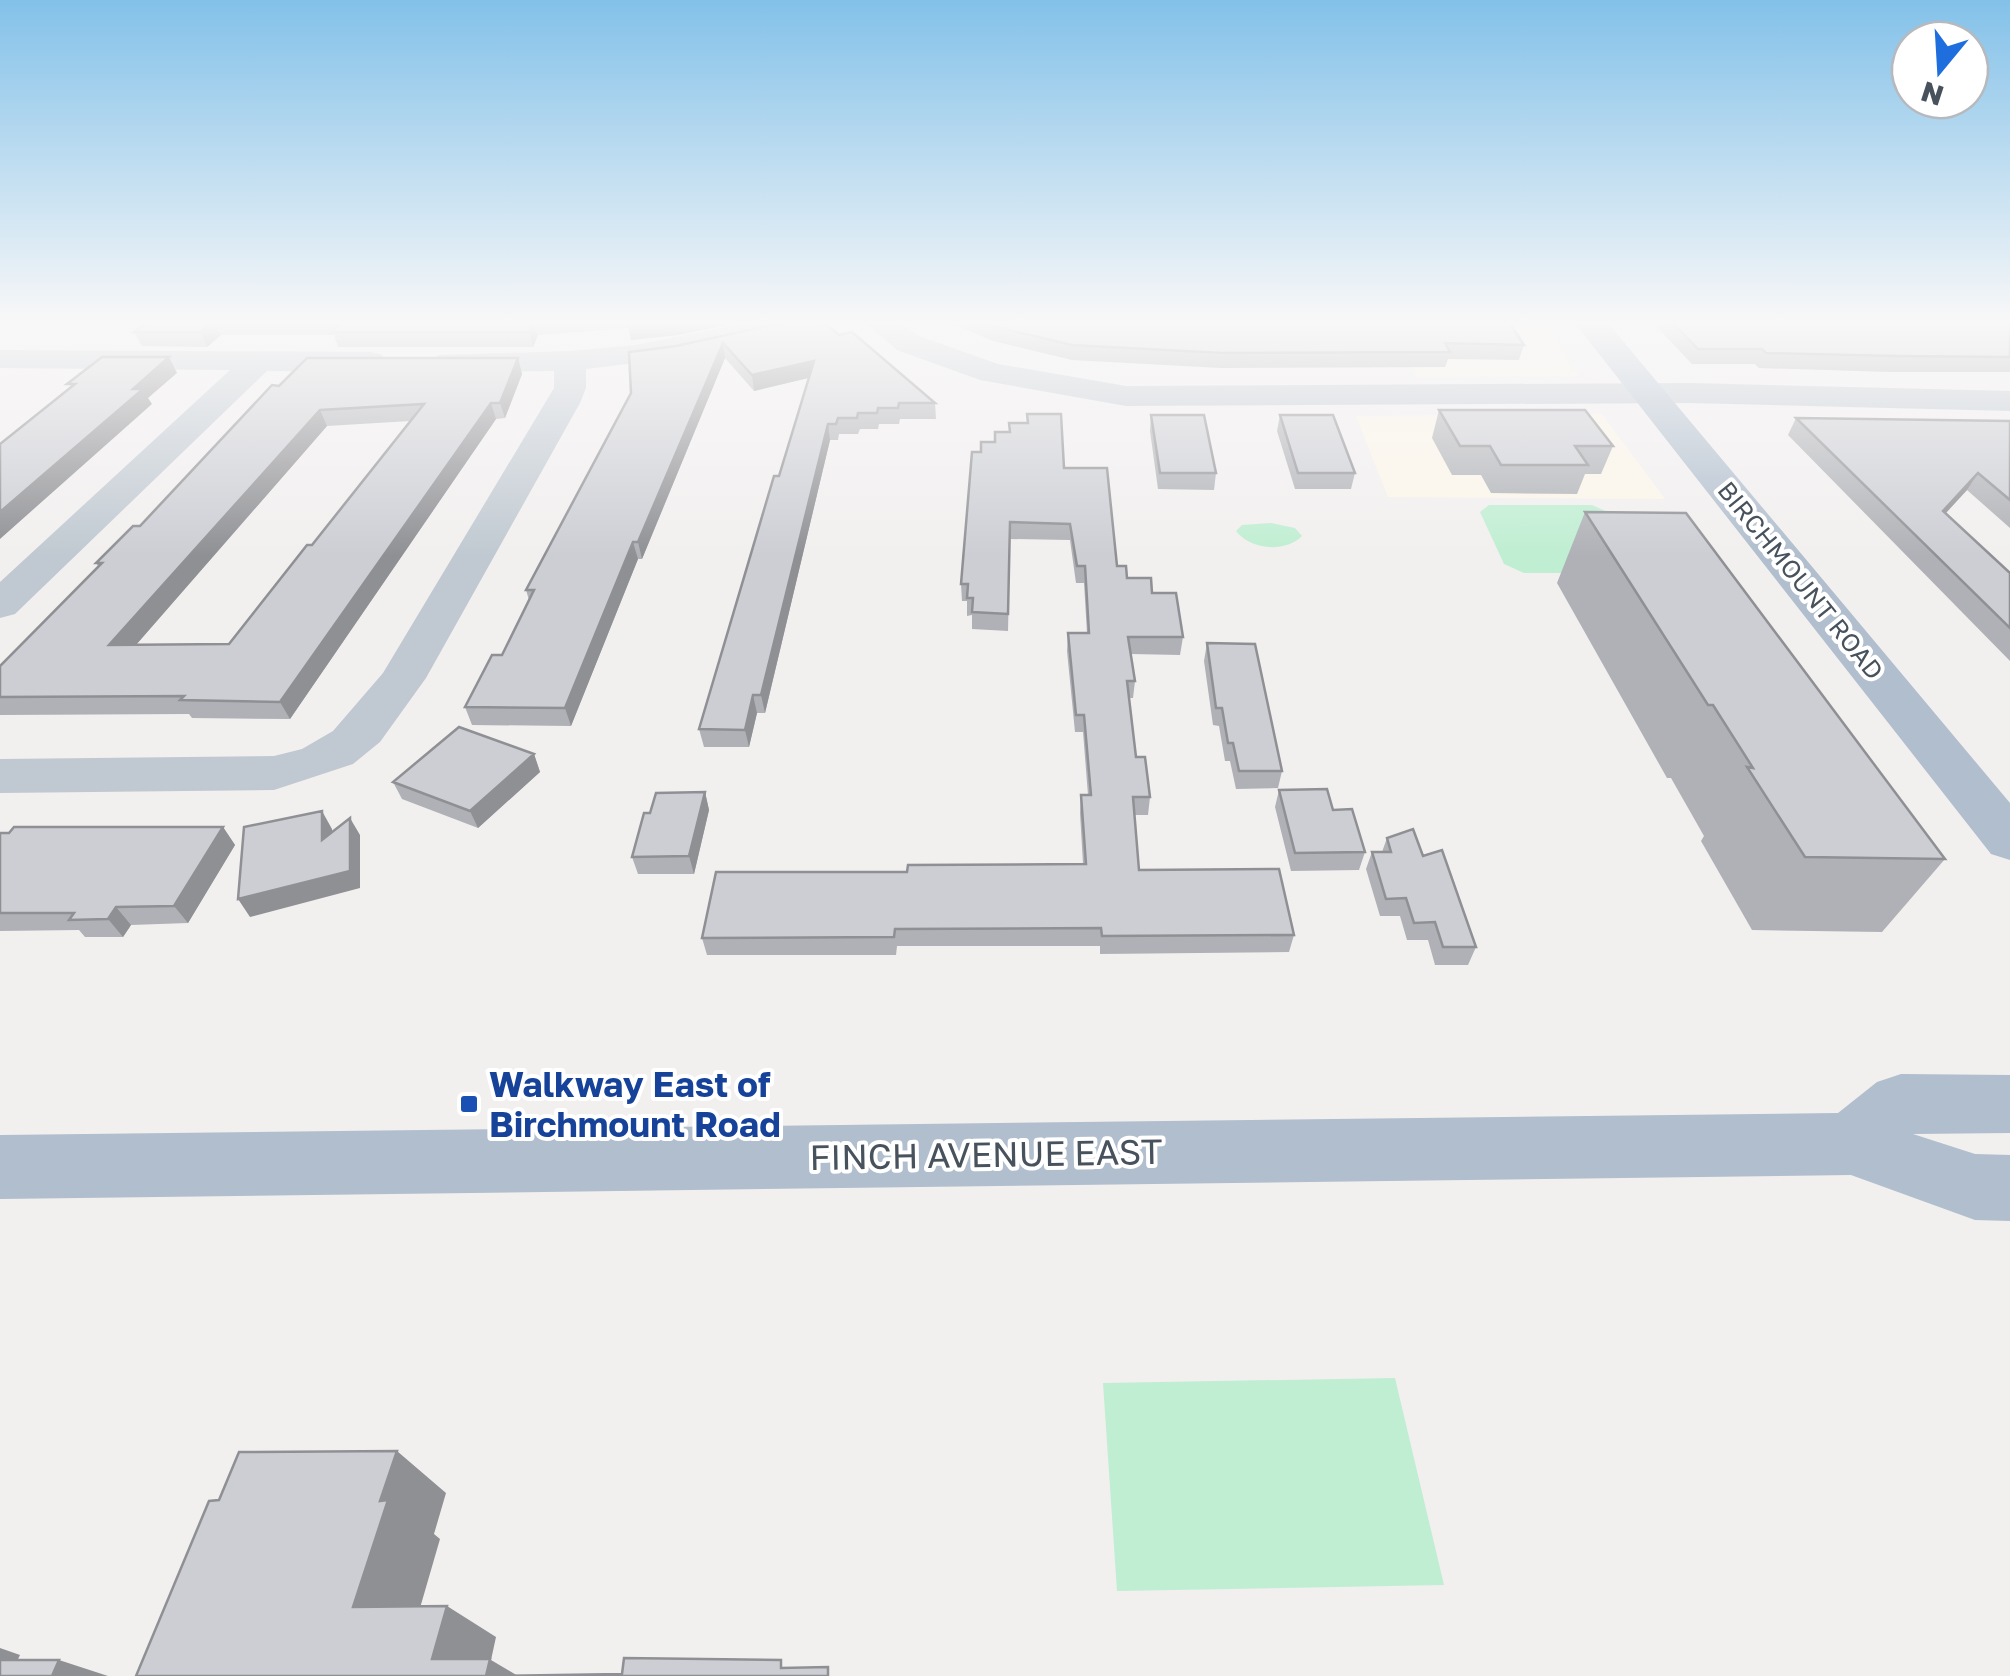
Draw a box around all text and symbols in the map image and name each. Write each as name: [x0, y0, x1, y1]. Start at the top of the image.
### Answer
north arrow: [1890, 20, 1990, 120]
text: N: [1917, 75, 1947, 113]
street label: BIRCHMOUNT ROAD: [1712, 475, 1890, 685]
place label: Walkway East of Birchmount Road: [489, 1063, 781, 1145]
marker: Walkway East of Birchmount Road: [458, 1093, 480, 1115]
street label: FINCH AVENUE EAST: [809, 1130, 1163, 1178]

